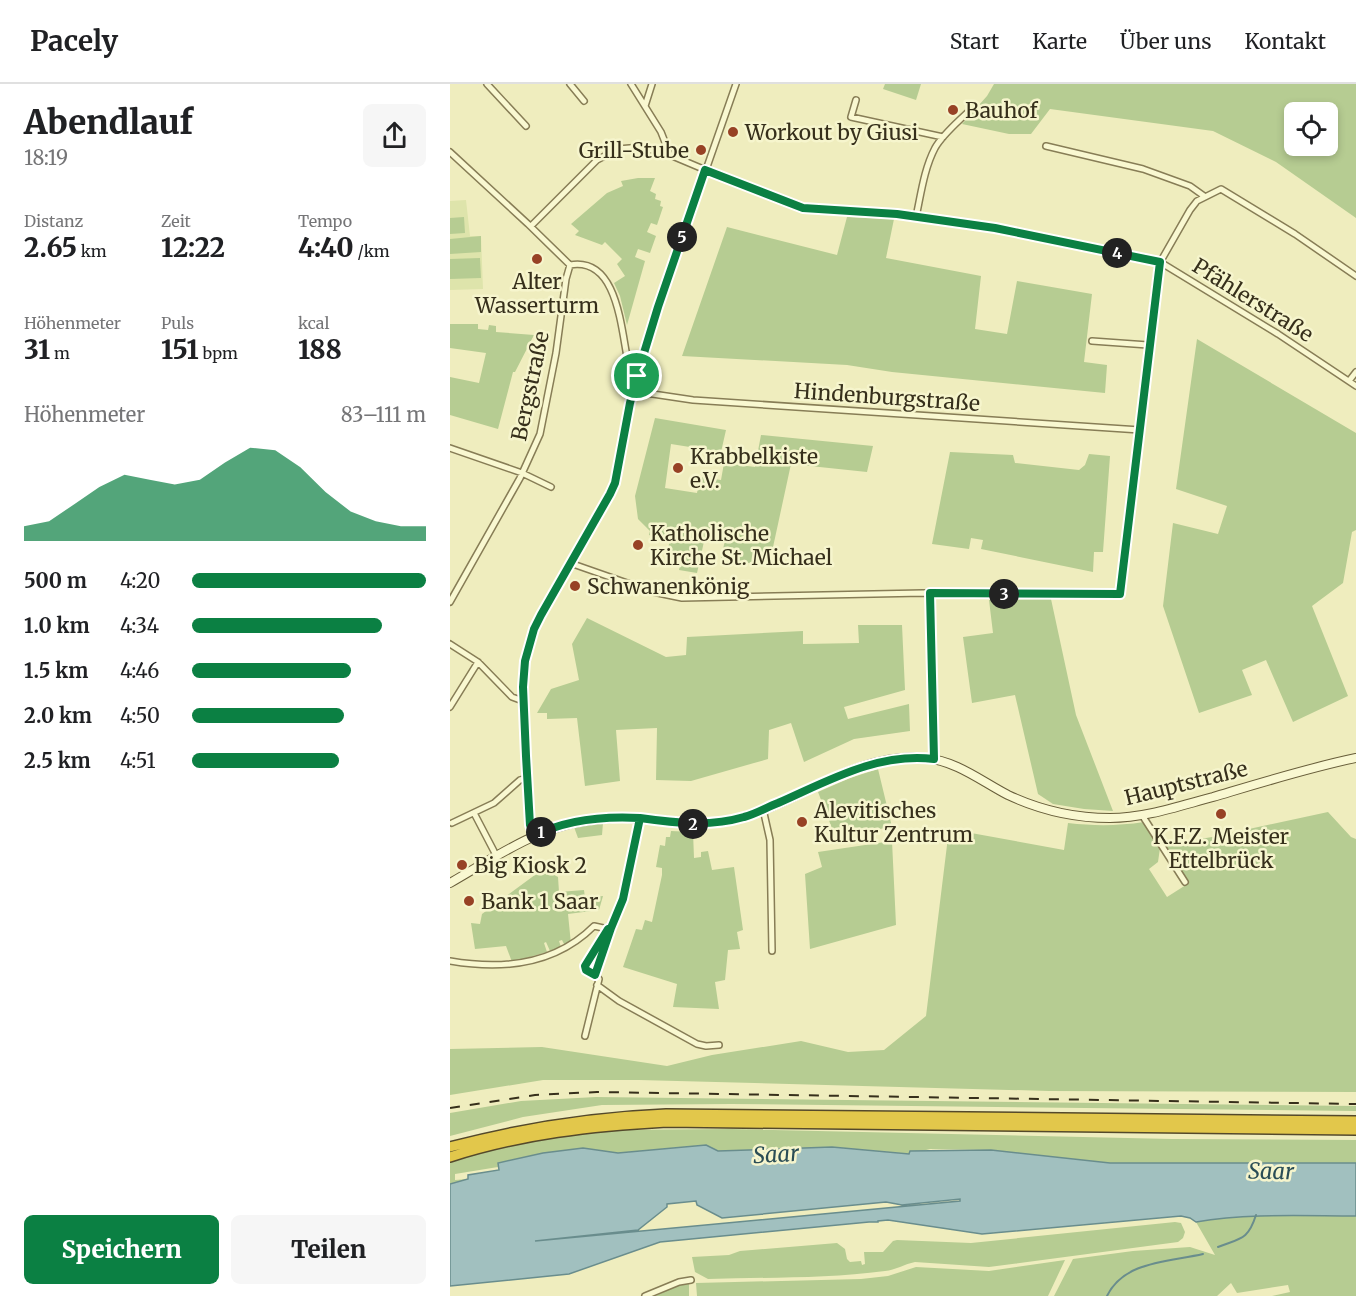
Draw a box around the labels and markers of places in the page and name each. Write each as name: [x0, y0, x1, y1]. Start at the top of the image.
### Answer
place label: Bauhof: [965, 97, 1038, 124]
marker: Bauhof: [946, 103, 960, 117]
place label: Workout by Giusi: [744, 119, 919, 146]
marker: Workout by Giusi: [726, 125, 740, 139]
place label: Grill-Stube: [579, 137, 689, 164]
marker: Grill-Stube: [694, 143, 708, 157]
pin: 5: [667, 222, 697, 252]
pin: 4: [1102, 238, 1132, 268]
marker: Alter Wasserturm: [530, 252, 544, 266]
place label: Alter Wasserturm: [474, 268, 599, 319]
pin: [611, 350, 662, 401]
place label: Krabbelkiste e.V.: [690, 443, 818, 494]
marker: Krabbelkiste e.V.: [671, 461, 685, 475]
place label: Katholische Kirche St. Michael: [650, 520, 833, 571]
marker: Katholische Kirche St. Michael: [631, 538, 645, 552]
place label: Schwanenkönig: [587, 573, 750, 600]
marker: Schwanenkönig: [568, 579, 582, 593]
pin: 3: [989, 579, 1019, 609]
place label: Alevitisches Kultur Zentrum: [813, 797, 973, 848]
marker: K.F.Z. Meister Ettelbrück: [1214, 807, 1228, 821]
pin: 2: [678, 809, 708, 839]
marker: Alevitisches Kultur Zentrum: [795, 815, 809, 829]
pin: 1: [526, 817, 556, 847]
place label: K.F.Z. Meister Ettelbrück: [1153, 823, 1289, 874]
place label: Big Kiosk 2: [474, 852, 587, 879]
marker: Big Kiosk 2: [455, 858, 469, 872]
place label: Bank 1 Saar: [481, 888, 599, 915]
marker: Bank 1 Saar: [462, 894, 476, 908]

